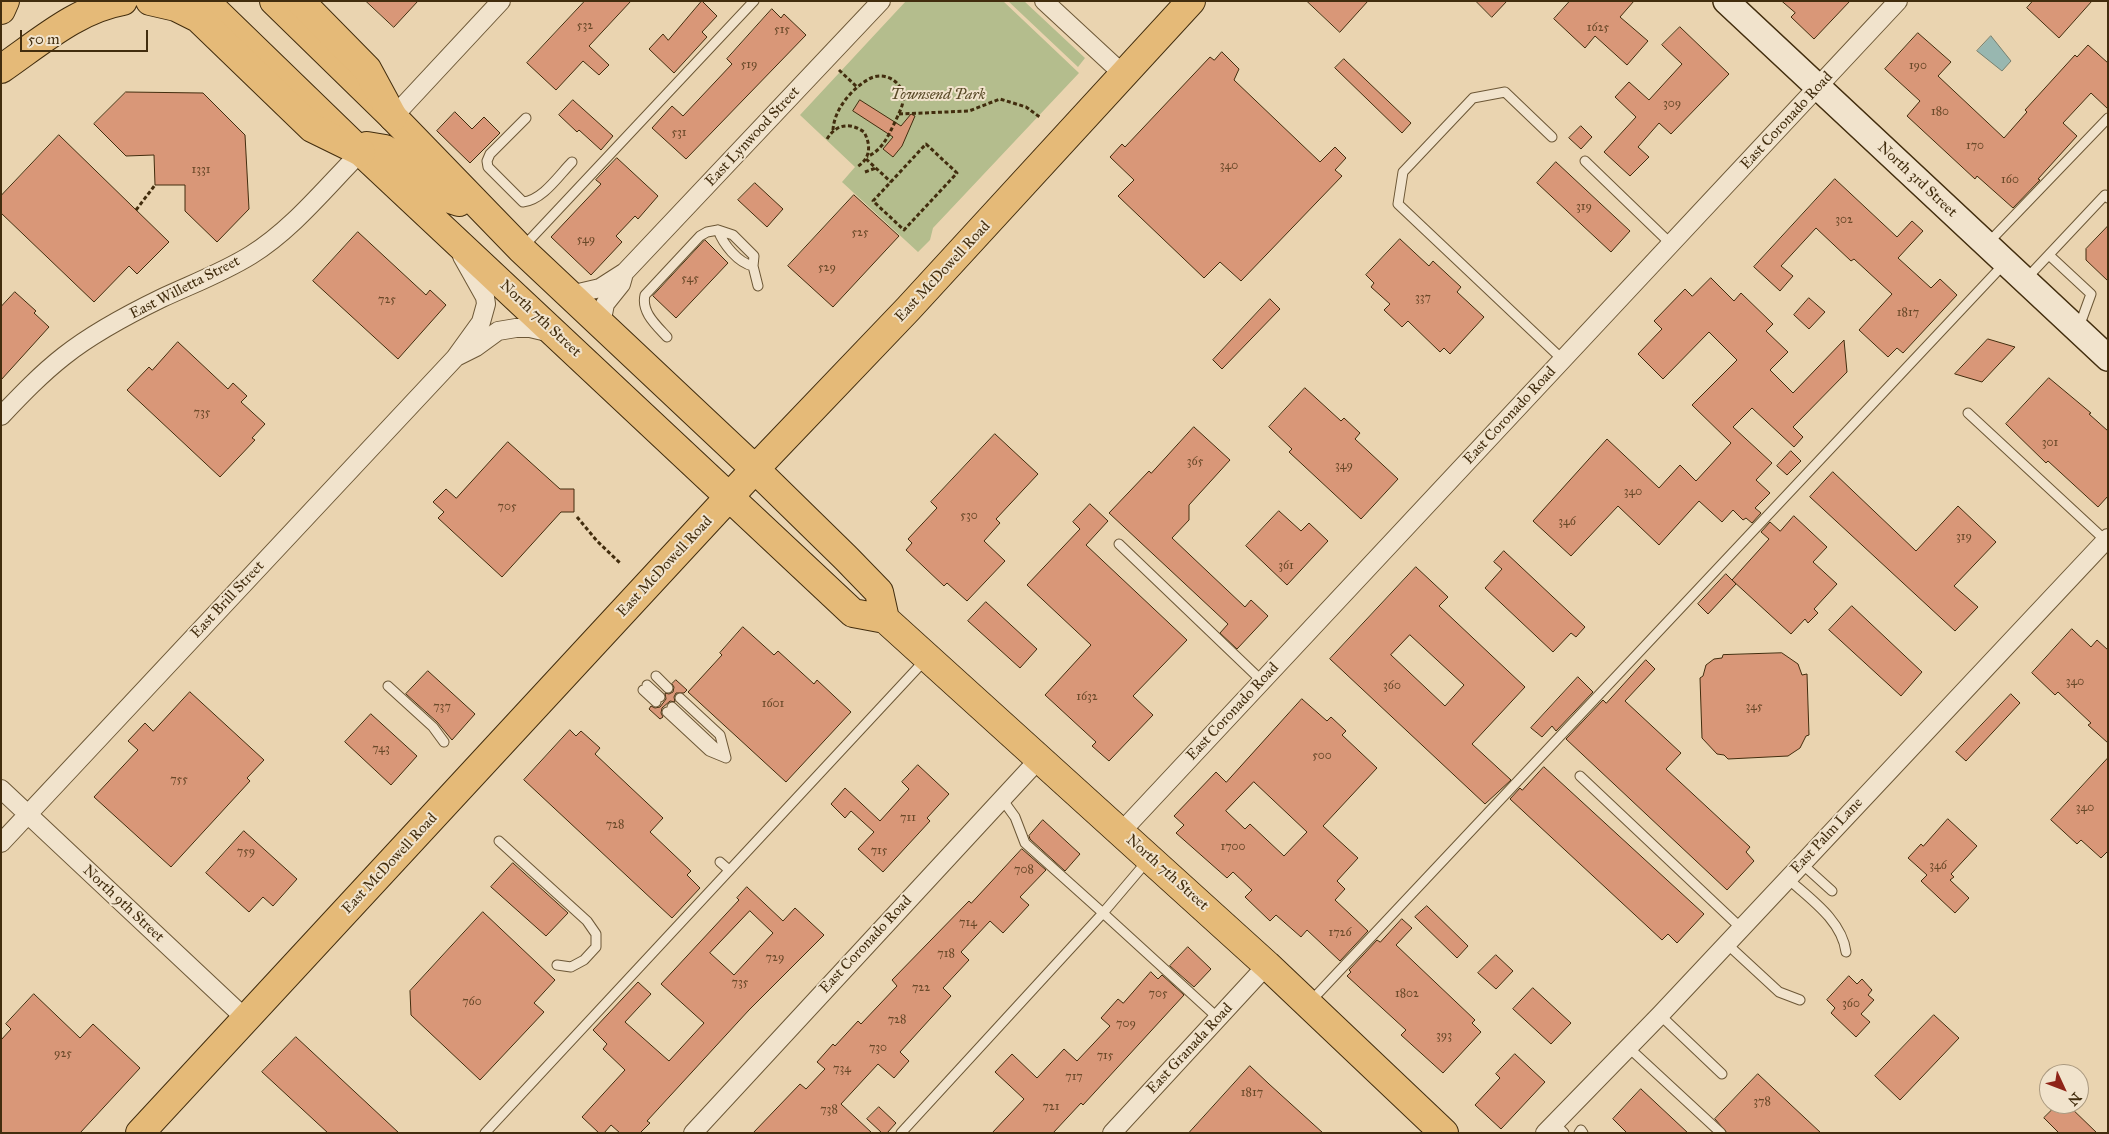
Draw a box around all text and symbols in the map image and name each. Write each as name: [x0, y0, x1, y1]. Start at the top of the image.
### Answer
house number: 532: [577, 19, 593, 33]
scale bar: [22, 20, 150, 52]
house number: 1625: [1587, 21, 1609, 35]
house number: 515: [774, 23, 790, 37]
text: 50 m: [28, 30, 60, 48]
house number: 519: [741, 58, 757, 72]
house number: 190: [1909, 59, 1927, 73]
street label: East Coronado Road: [1737, 68, 1837, 174]
street label: East Lynwood Street: [702, 83, 804, 191]
park label: Townsend Park: [891, 86, 985, 104]
house number: 309: [1663, 97, 1681, 111]
house number: 180: [1931, 105, 1949, 119]
house number: 531: [671, 126, 687, 140]
street label: North 3rd Street: [1874, 139, 1960, 221]
house number: 170: [1966, 139, 1984, 153]
house number: 340: [1220, 159, 1238, 173]
house number: 1331: [191, 163, 211, 177]
house number: 160: [2001, 173, 2019, 187]
house number: 319: [1576, 200, 1592, 214]
house number: 302: [1835, 213, 1853, 227]
street label: East McDowell Road: [892, 218, 994, 326]
house number: 525: [852, 226, 868, 240]
house number: 549: [577, 233, 595, 247]
street label: East Willetta Street: [127, 252, 243, 324]
house number: 529: [818, 261, 836, 275]
house number: 545: [681, 272, 699, 286]
street label: North 7th Street: [496, 277, 584, 361]
house number: 337: [1415, 291, 1431, 305]
house number: 725: [378, 293, 396, 307]
house number: 1817: [1897, 306, 1919, 320]
street label: East Coronado Road: [1460, 363, 1560, 469]
house number: 735: [194, 406, 210, 420]
house number: 301: [2042, 436, 2058, 450]
house number: 365: [1187, 455, 1203, 469]
house number: 349: [1335, 459, 1353, 473]
house number: 340: [1624, 485, 1642, 499]
house number: 705: [498, 500, 516, 514]
house number: 530: [960, 509, 978, 523]
street label: East McDowell Road: [614, 513, 716, 621]
house number: 346: [1558, 515, 1576, 529]
house number: 319: [1956, 530, 1972, 544]
street label: East Brill Street: [188, 558, 268, 642]
house number: 361: [1278, 559, 1294, 573]
street label: East Coronado Road: [1183, 659, 1283, 765]
house number: 340: [2066, 675, 2084, 689]
house number: 360: [1383, 679, 1401, 693]
house number: 1632: [1076, 690, 1098, 704]
house number: 1601: [762, 697, 784, 711]
house number: 737: [433, 700, 451, 714]
house number: 345: [1745, 700, 1763, 714]
house number: 743: [372, 742, 390, 756]
house number: 500: [1312, 749, 1332, 763]
house number: 755: [170, 773, 188, 787]
street label: East Palm Lane: [1787, 794, 1867, 878]
house number: 340: [2076, 801, 2094, 815]
street label: East McDowell Road: [339, 810, 441, 918]
house number: 711: [900, 811, 916, 825]
house number: 728: [606, 818, 624, 832]
street label: North 7th Street: [1122, 831, 1212, 915]
house number: 1700: [1220, 840, 1246, 854]
house number: 715: [871, 844, 887, 858]
house number: 759: [237, 845, 255, 859]
house number: 346: [1929, 859, 1947, 873]
street label: North 9th Street: [79, 862, 167, 946]
house number: 708: [1014, 863, 1034, 877]
street label: East Coronado Road: [816, 892, 916, 998]
house number: 714: [959, 916, 977, 930]
house number: 1726: [1328, 926, 1352, 940]
house number: 718: [937, 947, 955, 961]
house number: 729: [766, 951, 784, 965]
house number: 735: [732, 976, 748, 990]
house number: 722: [912, 981, 930, 995]
house number: 705: [1149, 987, 1167, 1001]
house number: 1802: [1395, 987, 1419, 1001]
house number: 760: [462, 995, 482, 1009]
house number: 360: [1842, 997, 1860, 1011]
street label: East Granada Road: [1143, 1000, 1237, 1098]
house number: 728: [888, 1013, 906, 1027]
house number: 709: [1116, 1017, 1136, 1031]
house number: 393: [1436, 1029, 1452, 1043]
house number: 730: [869, 1041, 887, 1055]
house number: 925: [54, 1047, 72, 1061]
house number: 715: [1097, 1049, 1113, 1063]
house number: 734: [833, 1062, 851, 1076]
north arrow: [2039, 1064, 2089, 1114]
house number: 717: [1065, 1070, 1083, 1084]
house number: 1817: [1241, 1086, 1263, 1100]
text: N: [2064, 1089, 2085, 1109]
house number: 378: [1753, 1095, 1771, 1109]
house number: 721: [1042, 1100, 1060, 1114]
house number: 738: [820, 1103, 838, 1117]

